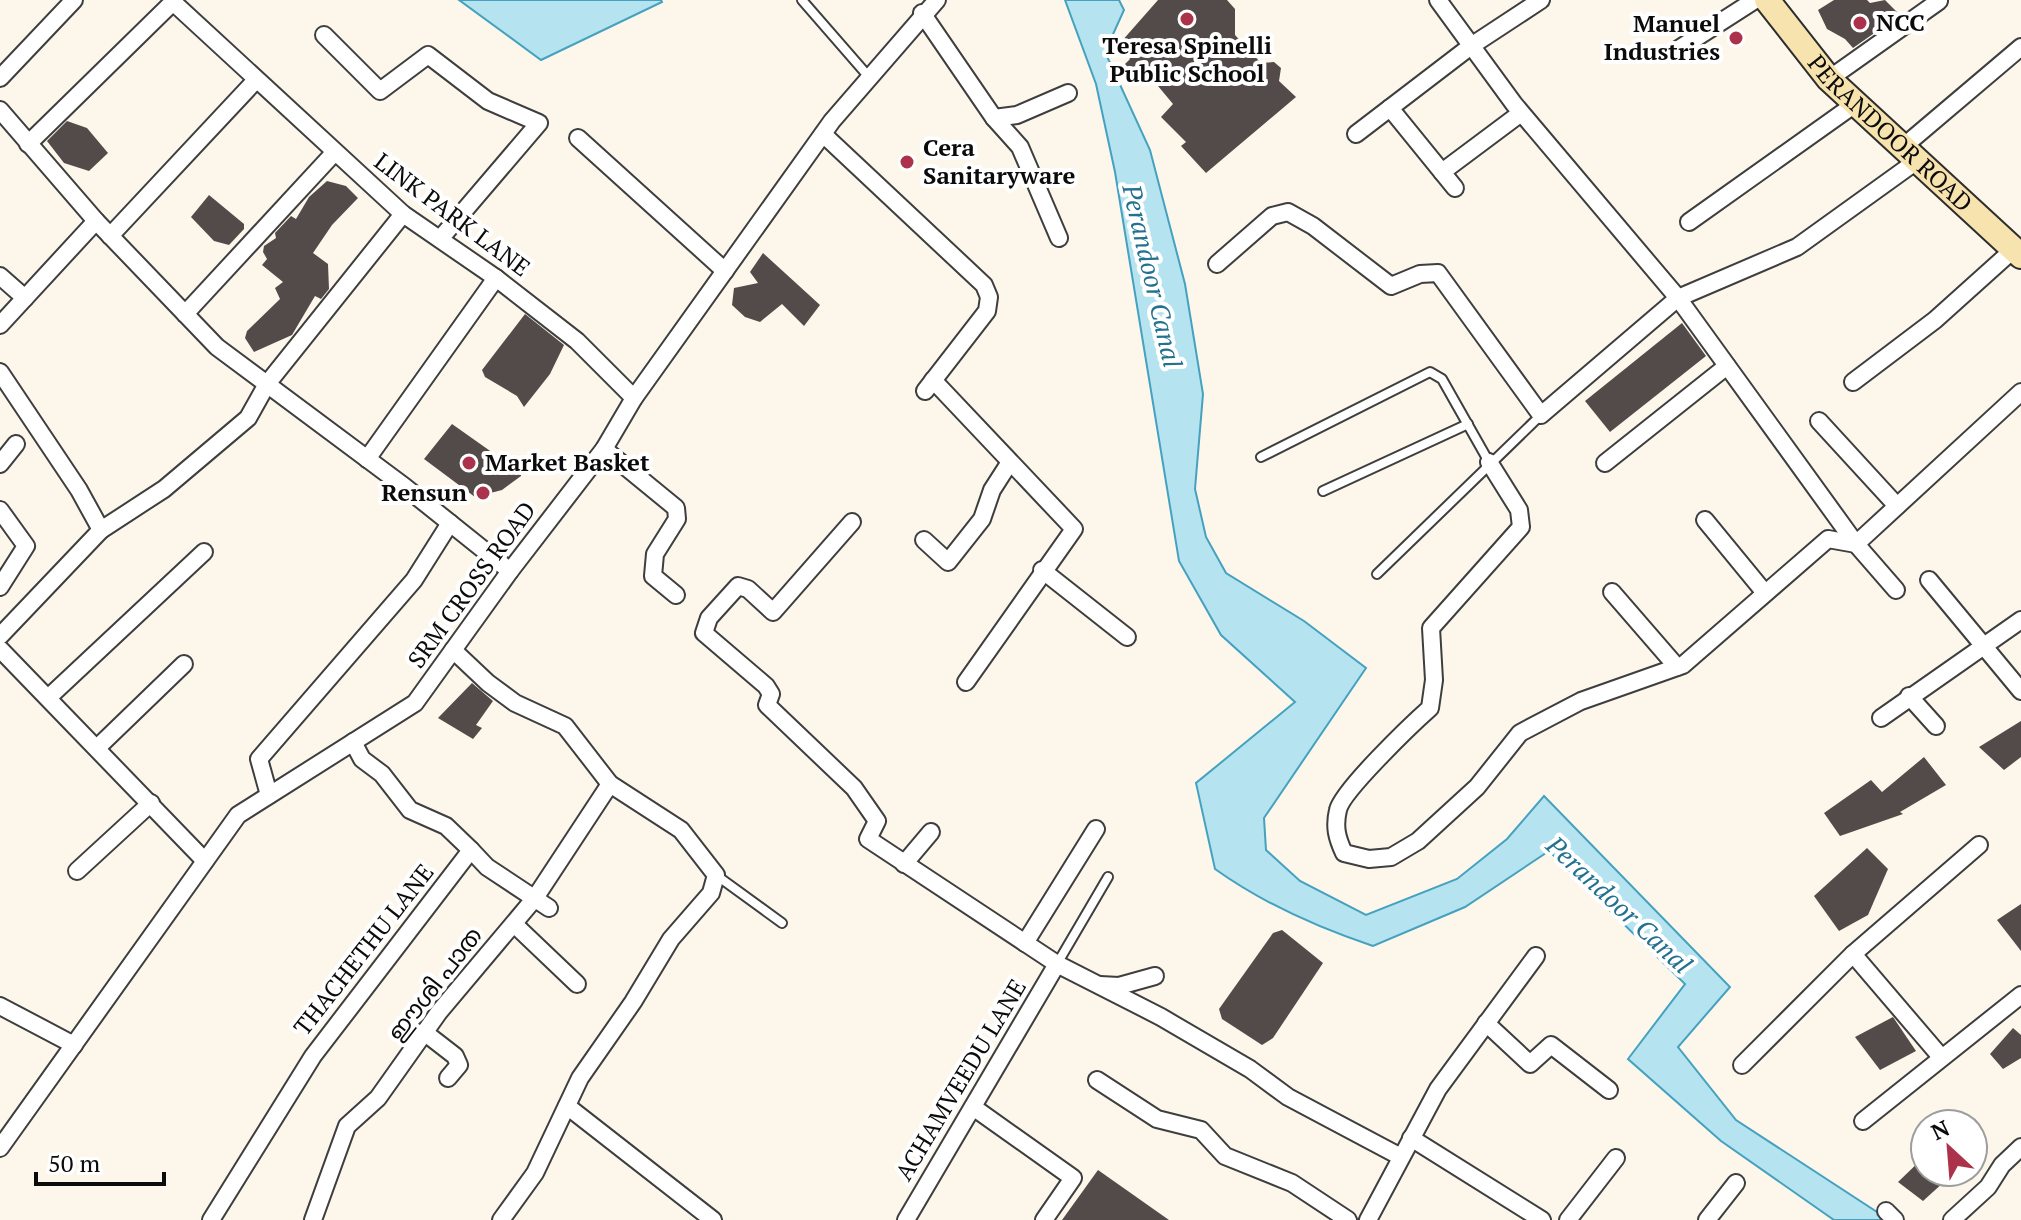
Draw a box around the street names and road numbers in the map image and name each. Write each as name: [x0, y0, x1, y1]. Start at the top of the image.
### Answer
street label: PERANDOOR ROAD: [1801, 48, 1980, 218]
street label: LINK PARK LANE: [368, 145, 537, 283]
street label: SRM CROSS ROAD: [400, 495, 542, 674]
street label: THACHETHU LANE: [286, 857, 440, 1042]
street label: ഈശി പാത: [380, 920, 489, 1047]
street label: ACHAMVEEDU LANE: [887, 973, 1033, 1186]

